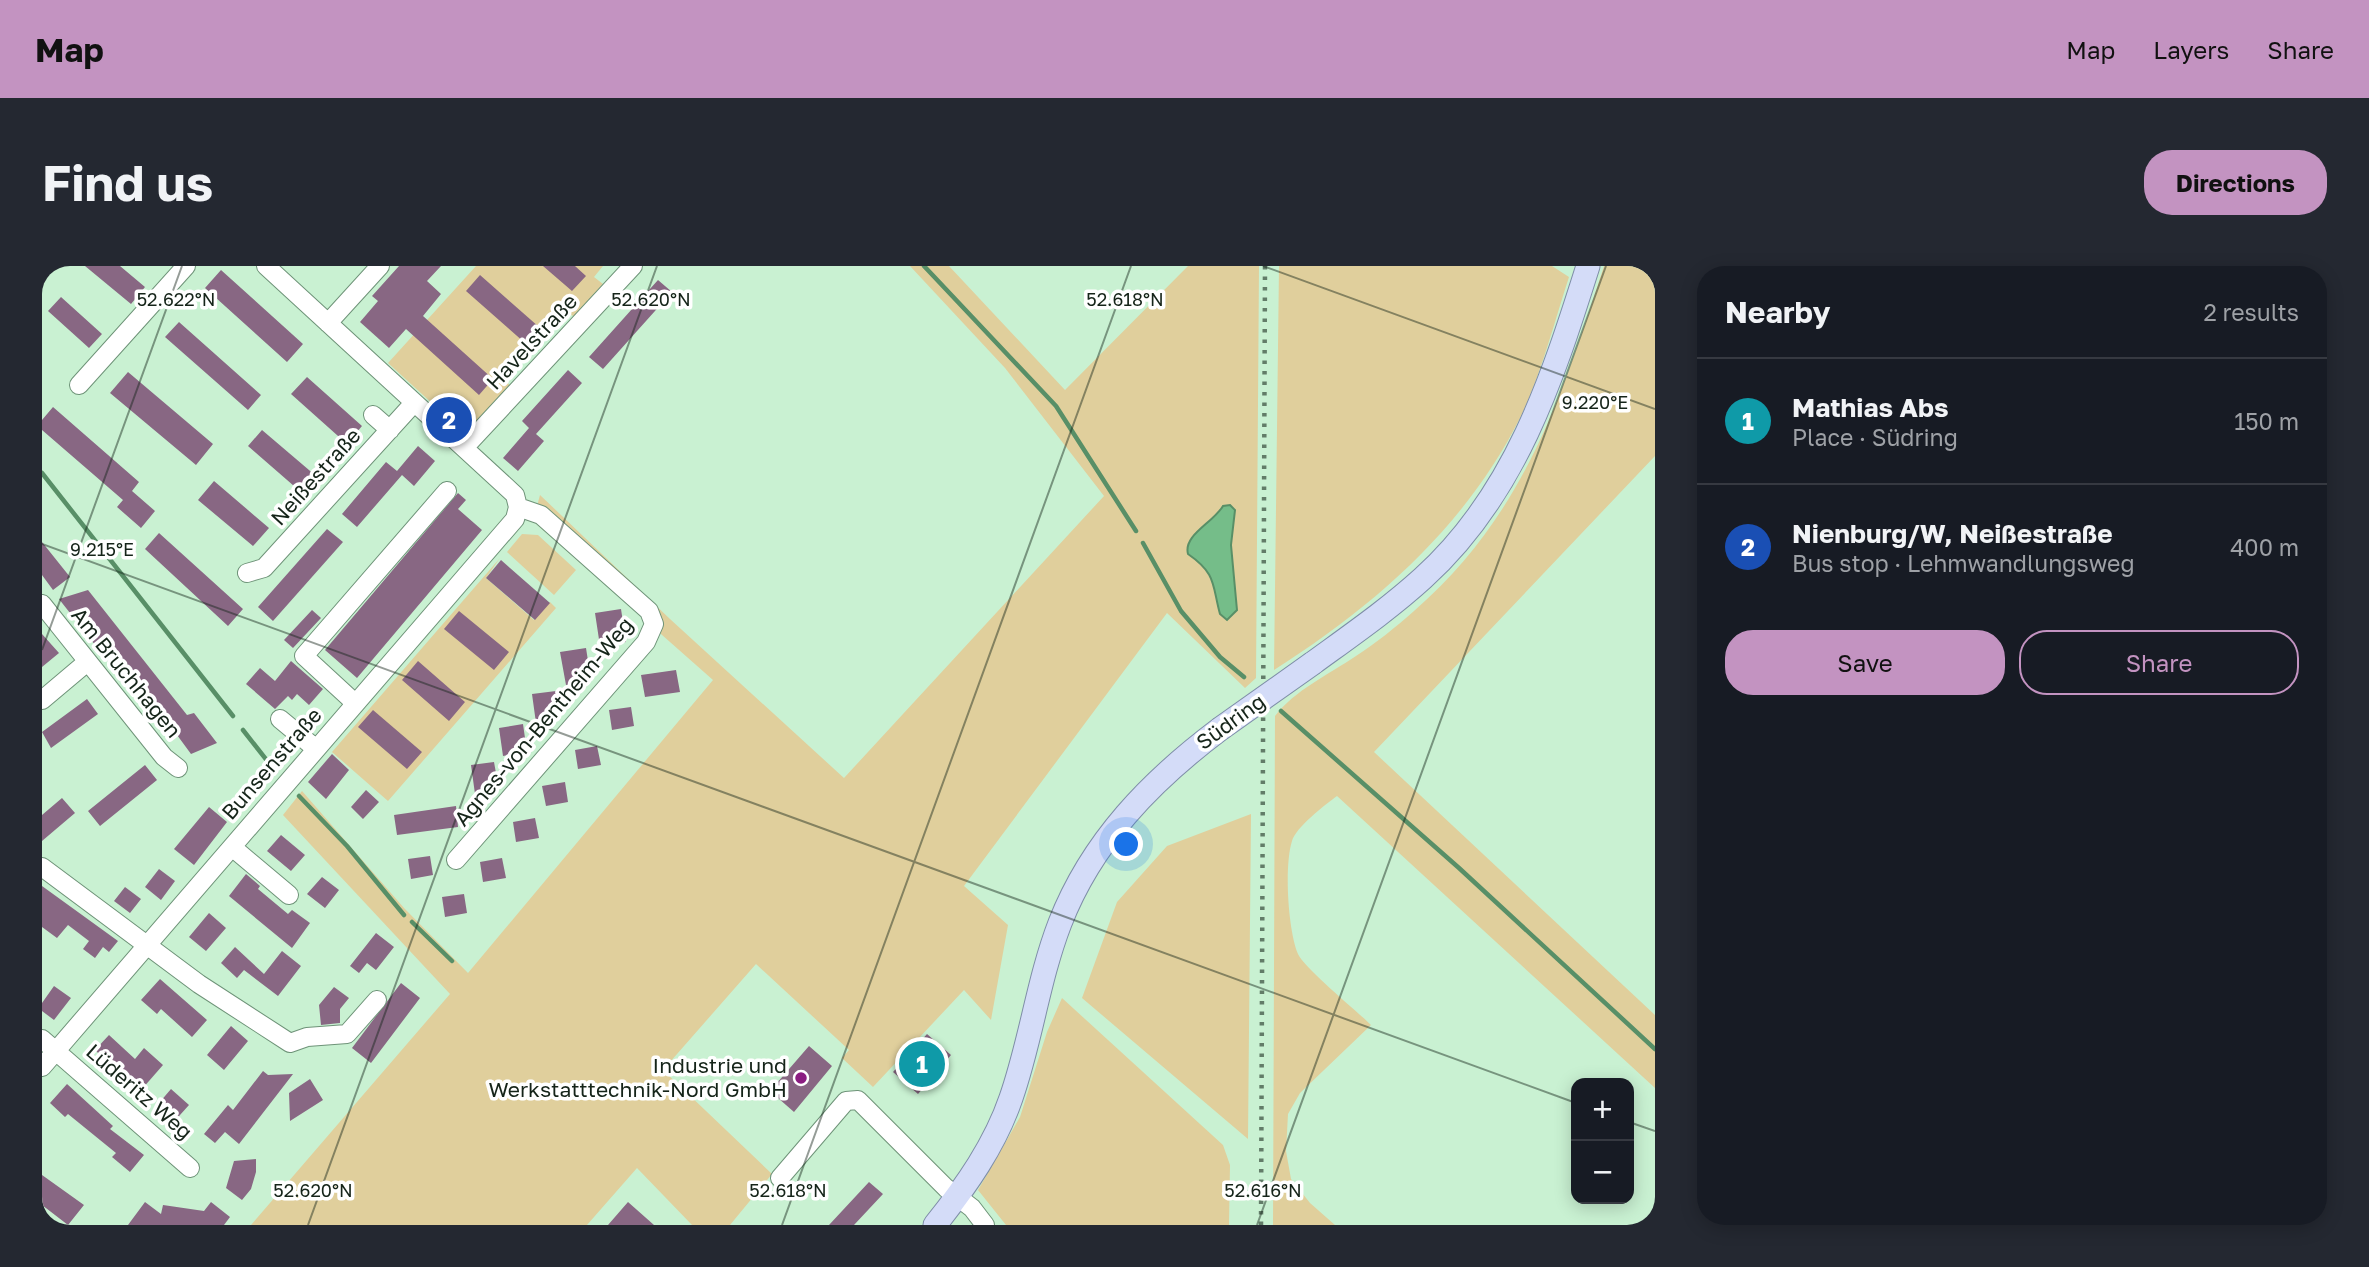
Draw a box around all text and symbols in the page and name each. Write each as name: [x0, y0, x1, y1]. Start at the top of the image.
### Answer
text: Map: [35, 30, 104, 69]
text: Map: [2066, 35, 2115, 64]
text: Layers: [2153, 35, 2229, 64]
text: Share: [2267, 35, 2334, 64]
button: Directions: [2144, 150, 2327, 215]
text: Find us: [42, 153, 213, 212]
text: 52.622°N: [137, 288, 215, 310]
street label: Havelstraße: [480, 288, 582, 395]
text: 52.620°N: [611, 288, 691, 310]
text: 52.618°N: [1086, 288, 1164, 310]
text: Nearby: [1725, 294, 1830, 330]
text: 2 results: [2203, 298, 2299, 326]
text: 9.220°E: [1562, 391, 1628, 413]
text: Mathias Abs: [1792, 392, 1949, 423]
pin: 2: [426, 394, 472, 446]
text: 1: [1742, 407, 1754, 435]
text: 150 m: [2234, 407, 2299, 435]
street label: Neißestraße: [265, 422, 366, 530]
text: Place · Südring: [1792, 423, 1958, 451]
text: Nienburg/W, Neißestraße: [1792, 518, 2113, 549]
text: 2: [1741, 533, 1755, 561]
text: 400 m: [2230, 533, 2299, 561]
text: 9.215°E: [70, 538, 134, 560]
text: Bus stop · Lehmwandlungsweg: [1792, 549, 2135, 577]
street label: Am Bruchhagen: [66, 602, 187, 743]
street label: Agnes-von-Bentheim-Weg: [448, 612, 638, 831]
button: Save: [1725, 630, 2005, 695]
button: Share: [2019, 630, 2299, 695]
street label: Südring: [1191, 688, 1270, 755]
street label: Bunsenstraße: [216, 702, 327, 825]
your location: [1109, 827, 1143, 861]
street label: Lüderitz Weg: [81, 1038, 198, 1144]
pin: 1: [899, 1038, 945, 1090]
place label: Industrie und Werkstatttechnik-Nord GmbH: [488, 1052, 787, 1102]
marker: Industrie und Werkstatttechnik-Nord GmbH: [793, 1070, 809, 1086]
map controls: [1571, 1078, 1634, 1204]
button: +: [1571, 1078, 1634, 1141]
button: −: [1571, 1141, 1634, 1204]
text: 52.620°N: [273, 1179, 353, 1201]
text: 52.618°N: [749, 1179, 827, 1201]
text: 52.616°N: [1224, 1179, 1302, 1201]

